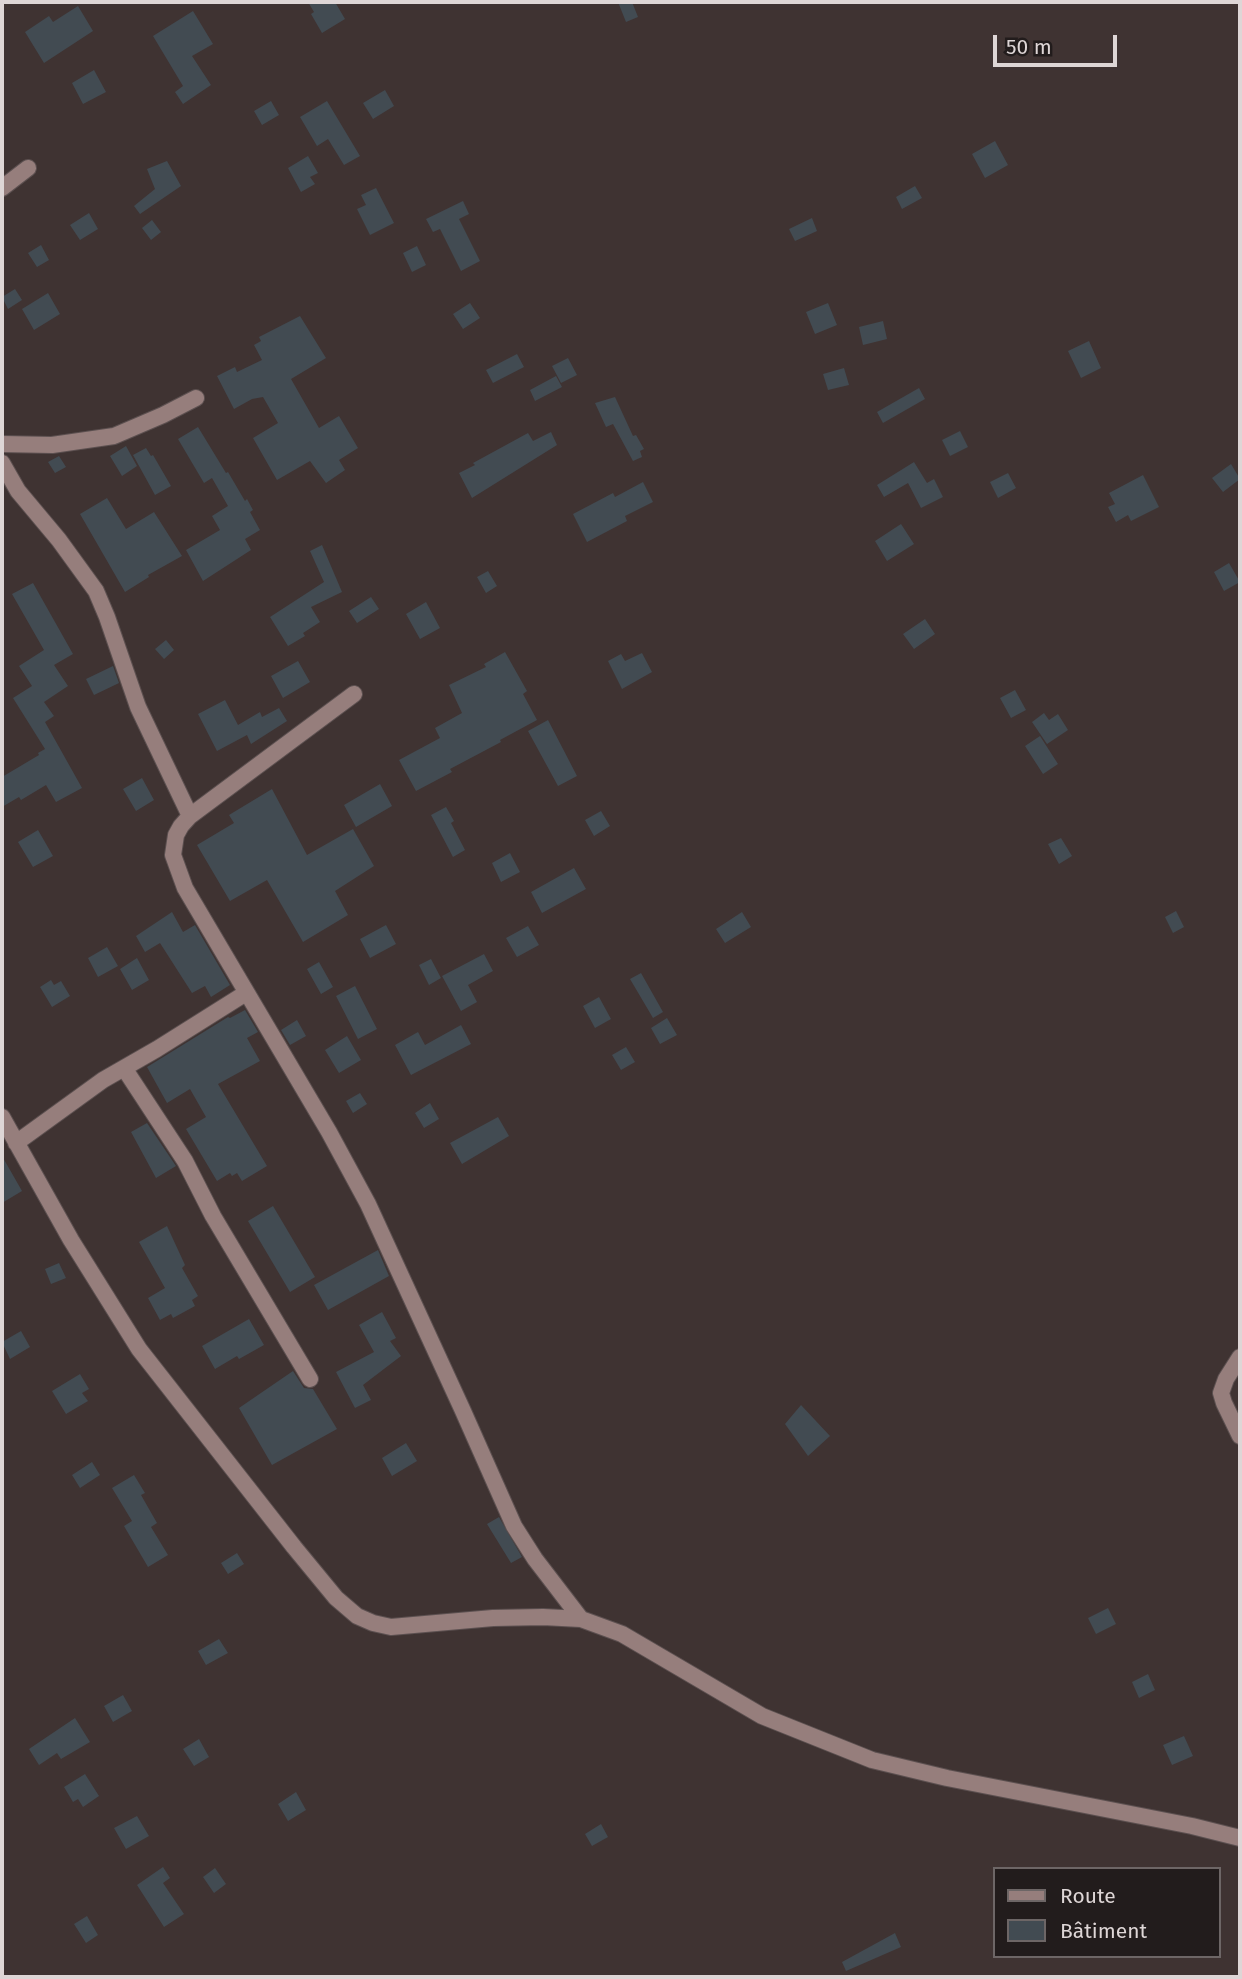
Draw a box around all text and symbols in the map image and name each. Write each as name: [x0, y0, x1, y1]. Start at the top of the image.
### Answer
scale bar: [997, 21, 1121, 65]
text: 50 m: [1006, 34, 1052, 60]
legend: [993, 1867, 1221, 1958]
text: Route: [1060, 1883, 1116, 1909]
text: Bâtiment: [1060, 1918, 1147, 1944]

